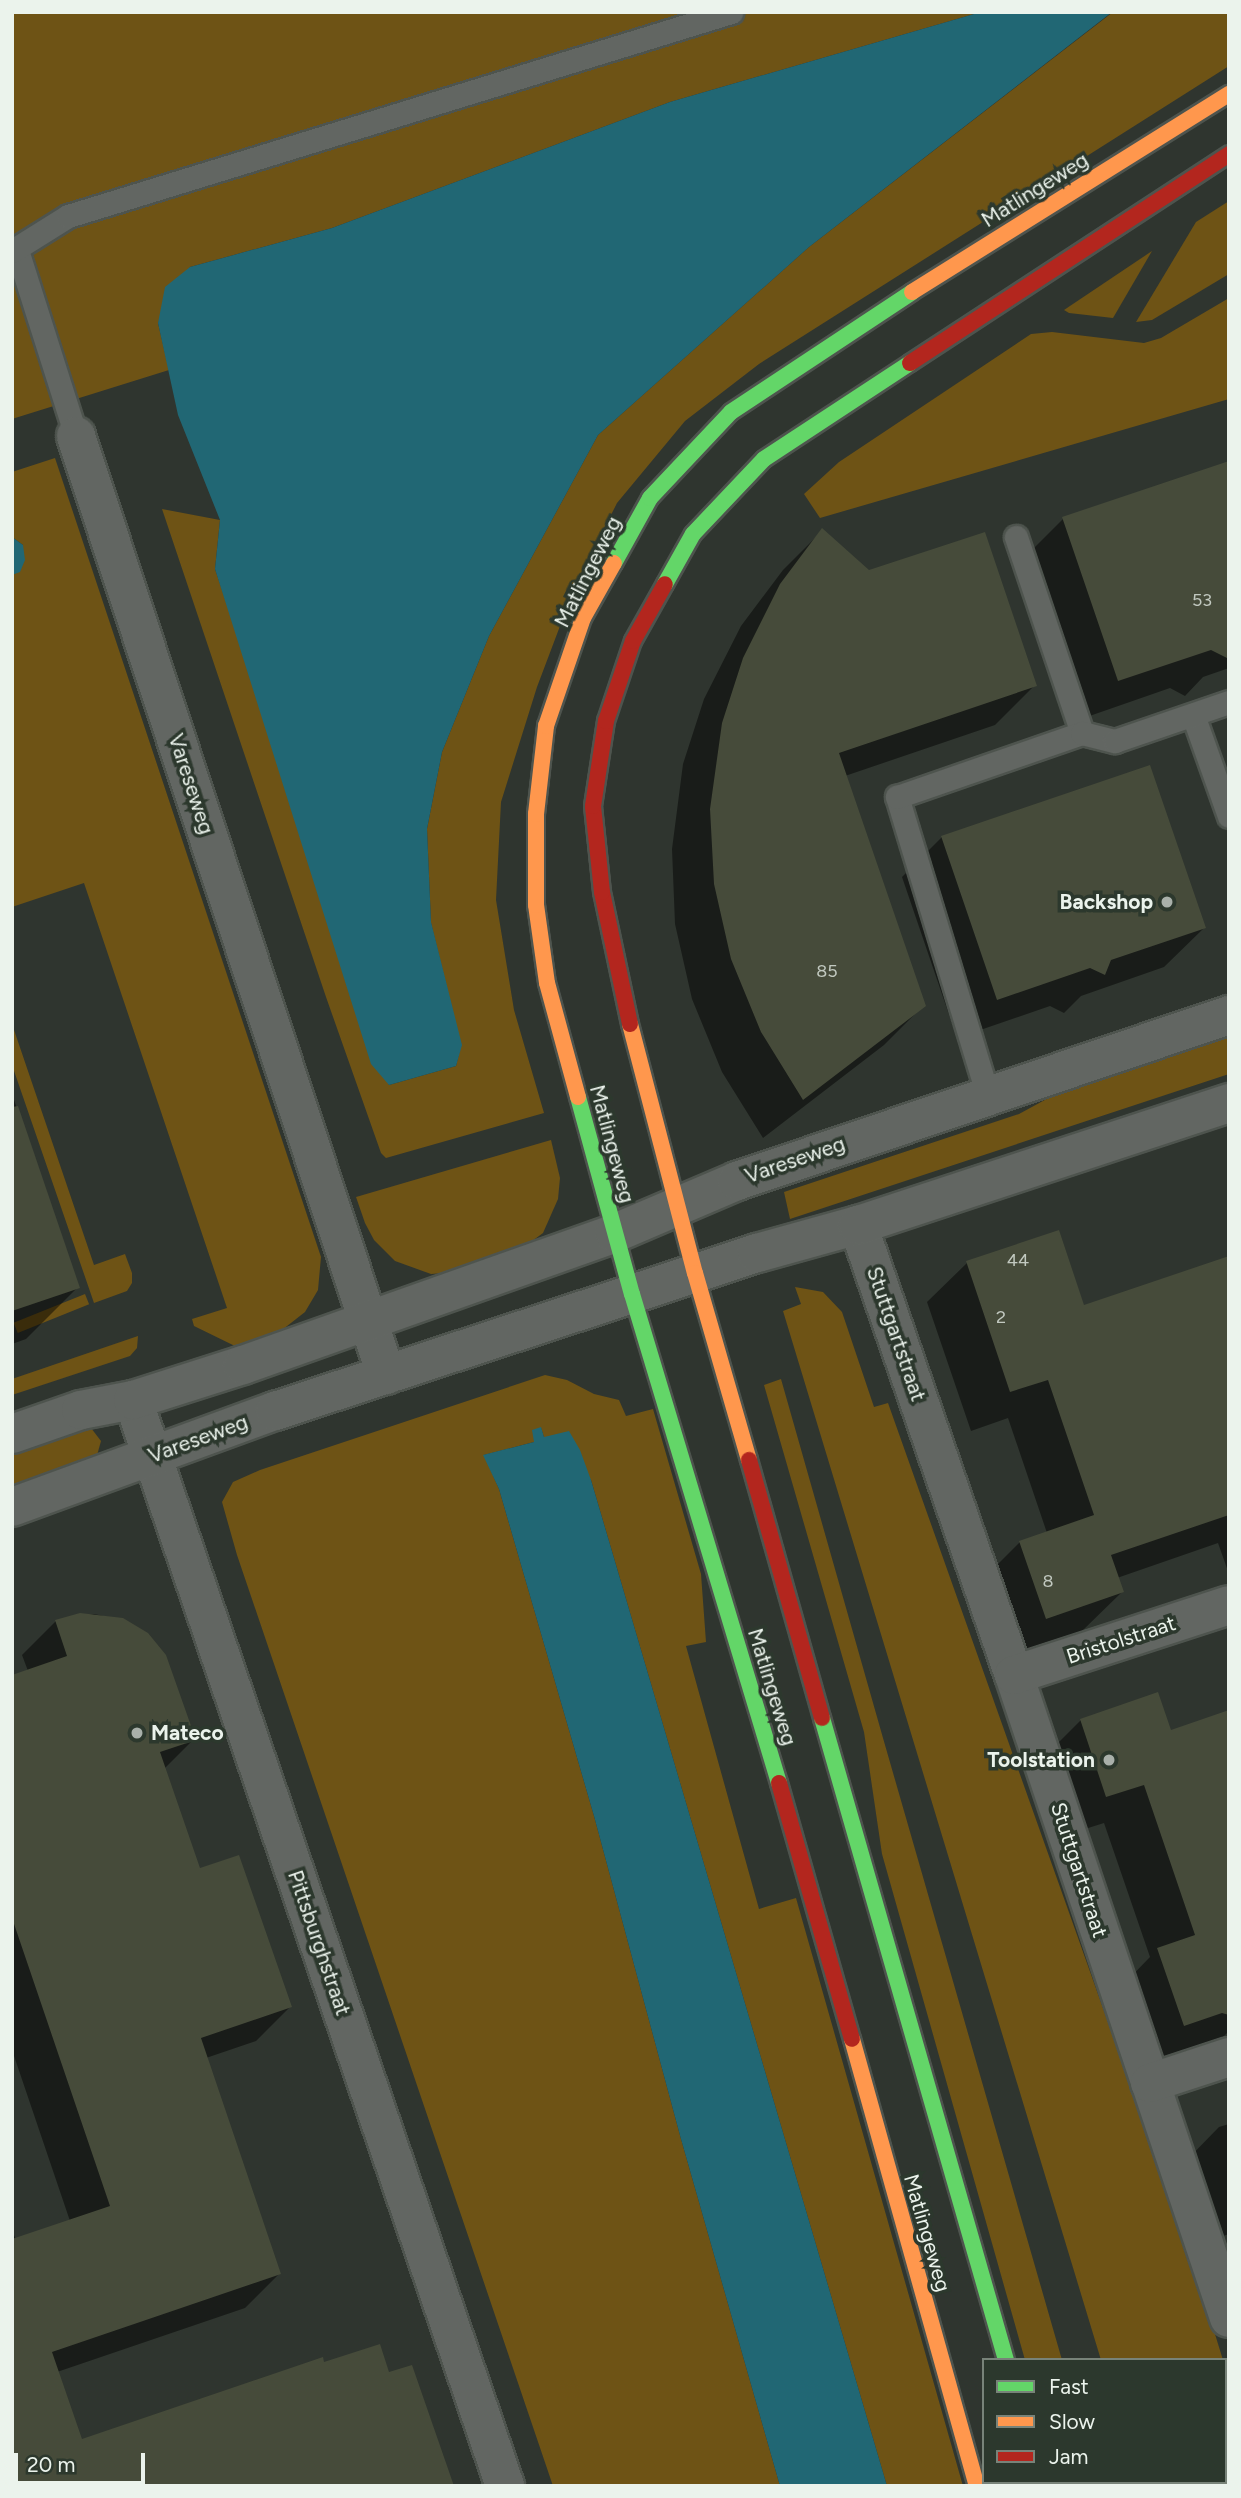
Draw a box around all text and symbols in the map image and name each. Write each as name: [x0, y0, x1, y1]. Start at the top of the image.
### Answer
street label: Matlingeweg: [977, 147, 1093, 233]
street label: Matlingeweg: [549, 512, 627, 632]
house number: 53: [1192, 589, 1212, 611]
street label: Vareseweg: [163, 731, 219, 837]
place label: Backshop: [1060, 889, 1153, 915]
marker: Backshop: [1159, 894, 1175, 910]
house number: 85: [816, 960, 838, 982]
street label: Matlingeweg: [584, 1082, 640, 1206]
street label: Vareseweg: [742, 1131, 848, 1189]
house number: 44: [1007, 1249, 1029, 1271]
street label: Stuttgartstraat: [861, 1263, 931, 1405]
house number: 2: [996, 1306, 1006, 1328]
street label: Vareseweg: [145, 1409, 251, 1469]
house number: 8: [1042, 1570, 1054, 1592]
street label: Bristolstraat: [1063, 1610, 1179, 1670]
street label: Matlingeweg: [742, 1625, 802, 1749]
place label: Mateco: [151, 1720, 224, 1746]
marker: Mateco: [129, 1725, 145, 1741]
place label: Toolstation: [987, 1747, 1095, 1773]
marker: Toolstation: [1101, 1752, 1117, 1768]
street label: Stuttgartstraat: [1045, 1799, 1113, 1941]
street label: Pittsburghstraat: [282, 1867, 356, 2019]
street label: Matlingeweg: [898, 2171, 956, 2295]
legend: [982, 2358, 1227, 2484]
text: Fast: [1049, 2374, 1089, 2399]
text: Slow: [1049, 2409, 1095, 2434]
scale bar: [18, 2438, 149, 2482]
text: Jam: [1049, 2444, 1088, 2469]
text: 20 m: [27, 2452, 75, 2477]

